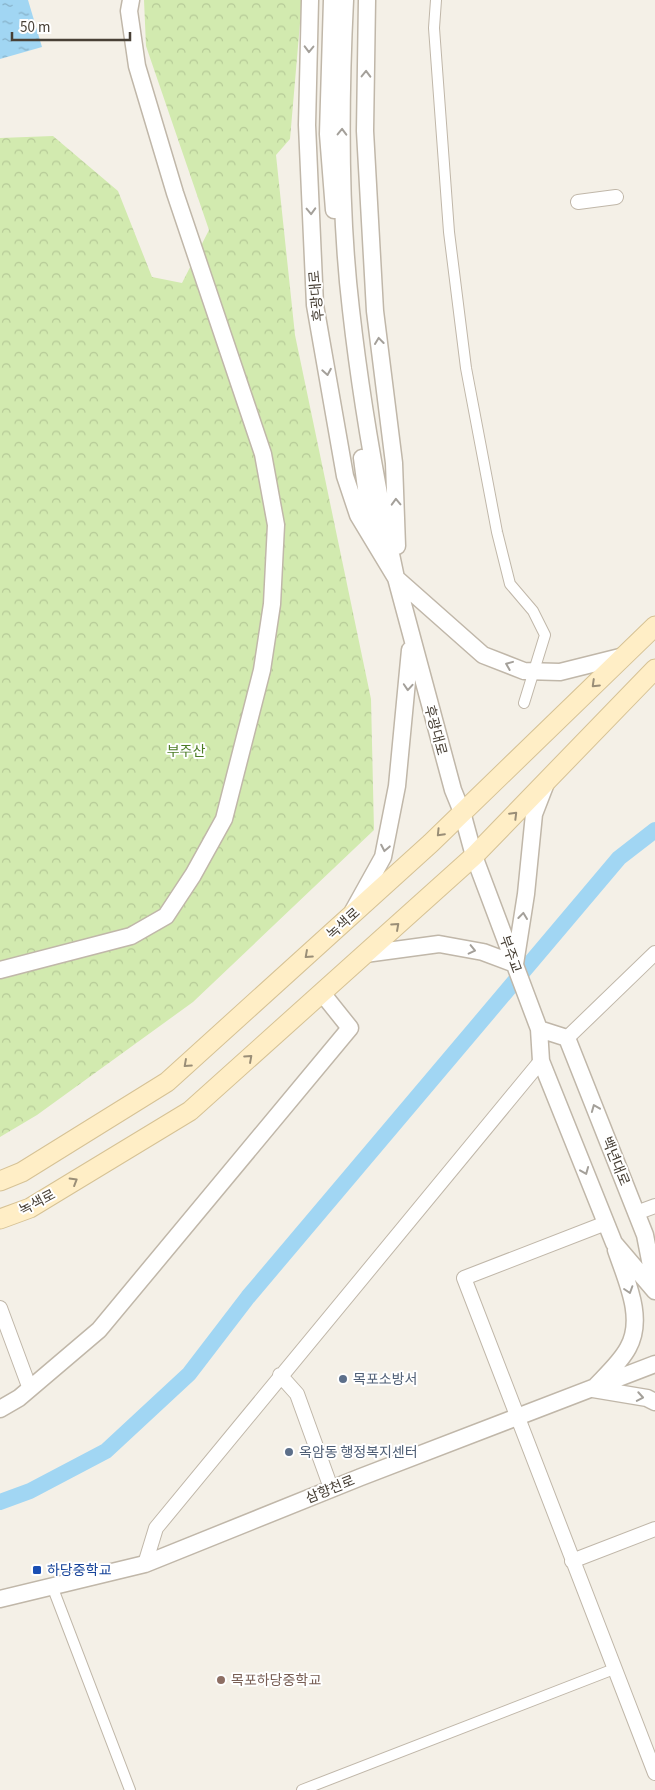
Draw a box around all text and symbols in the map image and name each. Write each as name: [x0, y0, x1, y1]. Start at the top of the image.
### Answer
scale bar: [12, 10, 130, 42]
text: 50 m: [20, 17, 50, 38]
one-way arrow: [304, 45, 314, 53]
one-way arrow: [361, 70, 371, 78]
one-way arrow: [336, 128, 347, 136]
one-way arrow: [305, 207, 316, 215]
street label: 후광대로: [305, 269, 329, 322]
one-way arrow: [374, 337, 385, 345]
one-way arrow: [321, 368, 331, 377]
one-way arrow: [391, 498, 401, 506]
one-way arrow: [505, 661, 514, 671]
one-way arrow: [592, 678, 601, 687]
one-way arrow: [403, 683, 414, 691]
street label: 후광대로: [419, 703, 451, 758]
park label: 부주산: [167, 742, 205, 762]
one-way arrow: [509, 811, 518, 820]
one-way arrow: [437, 828, 446, 837]
one-way arrow: [380, 843, 391, 852]
street label: 녹색로: [323, 903, 365, 944]
one-way arrow: [518, 912, 528, 920]
one-way arrow: [391, 923, 400, 932]
street label: 부주교: [494, 933, 526, 976]
one-way arrow: [468, 944, 477, 955]
one-way arrow: [304, 949, 313, 958]
one-way arrow: [244, 1055, 253, 1064]
one-way arrow: [184, 1058, 193, 1067]
one-way arrow: [591, 1104, 601, 1113]
street label: 백년대로: [596, 1134, 634, 1189]
one-way arrow: [579, 1166, 589, 1175]
one-way arrow: [69, 1178, 78, 1188]
street label: 녹색로: [16, 1185, 59, 1221]
one-way arrow: [623, 1285, 633, 1293]
place label: 목포소방서: [353, 1370, 417, 1390]
marker: 목포소방서: [337, 1373, 349, 1385]
one-way arrow: [635, 1391, 644, 1401]
place label: 옥암동 행정복지센터: [299, 1443, 418, 1463]
marker: 옥암동 행정복지센터: [283, 1446, 295, 1458]
street label: 삼향천로: [303, 1471, 358, 1509]
place label: 하당중학교: [47, 1561, 112, 1581]
marker: 하당중학교: [31, 1564, 43, 1576]
place label: 목포하당중학교: [231, 1671, 321, 1691]
marker: 목포하당중학교: [215, 1674, 227, 1686]

